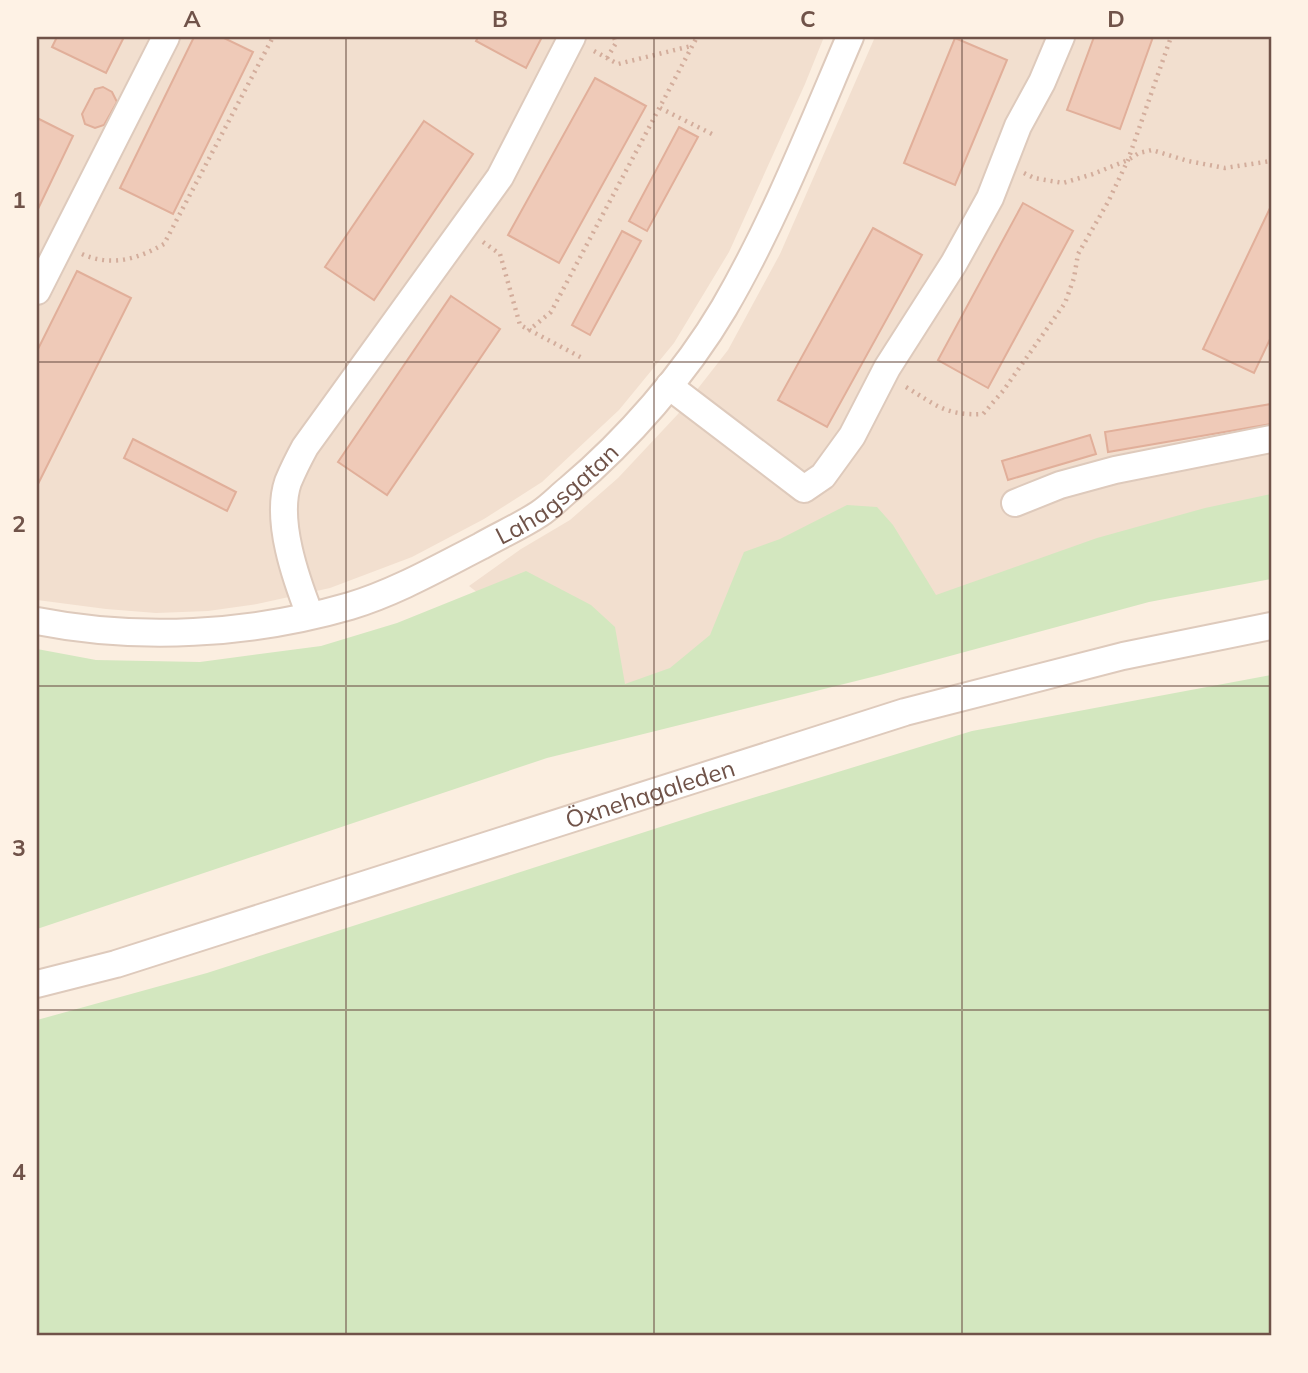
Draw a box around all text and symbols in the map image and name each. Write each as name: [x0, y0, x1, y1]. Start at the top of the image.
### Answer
text: A: [183, 4, 201, 33]
text: B: [492, 4, 508, 33]
text: C: [800, 4, 816, 33]
text: D: [1107, 4, 1125, 33]
text: 1: [12, 185, 26, 214]
street label: Lahagsgatan: [490, 437, 625, 551]
text: 2: [12, 509, 26, 538]
street label: Öxnehagaleden: [561, 752, 738, 835]
text: 3: [12, 833, 26, 862]
text: 4: [12, 1157, 26, 1186]

